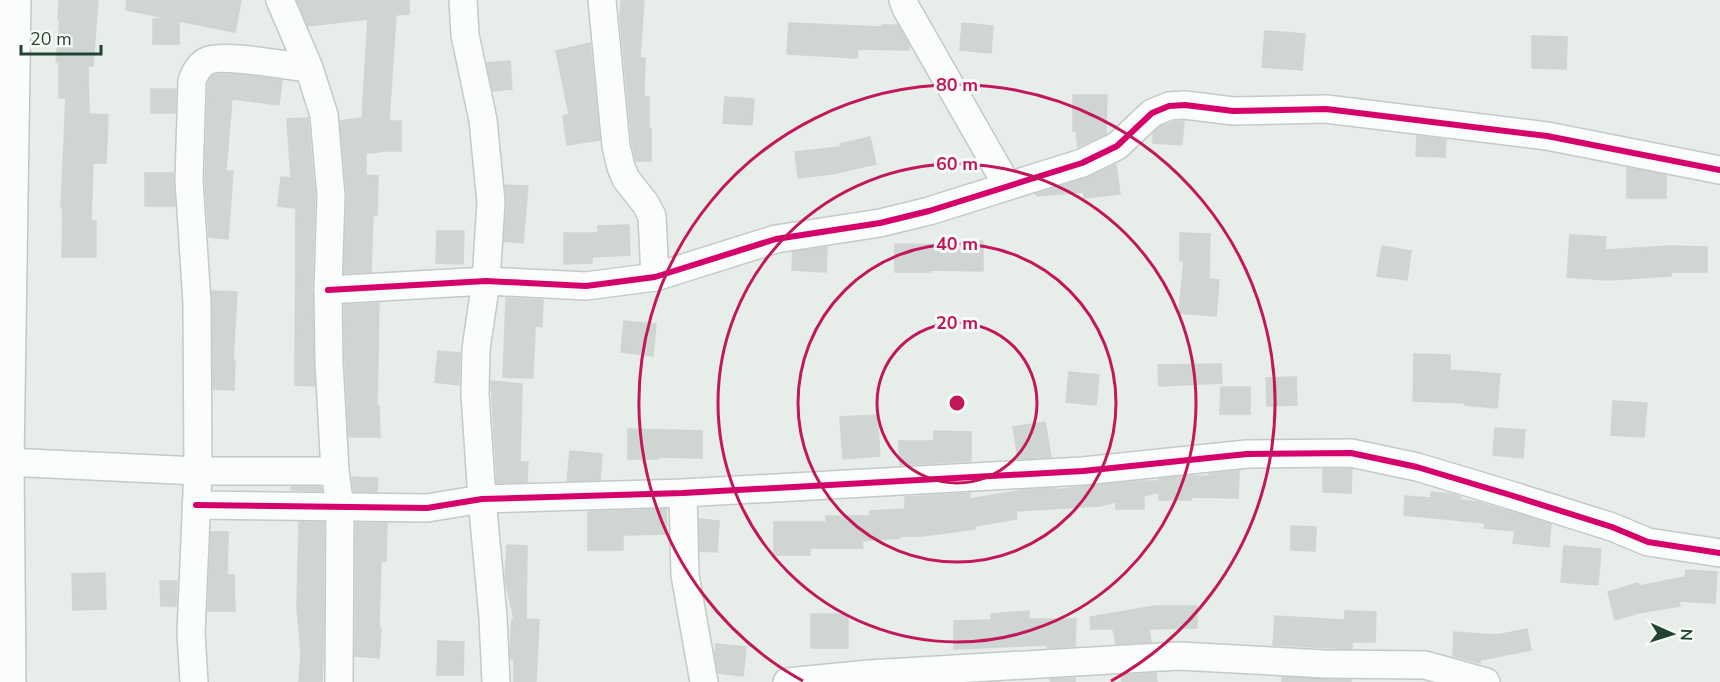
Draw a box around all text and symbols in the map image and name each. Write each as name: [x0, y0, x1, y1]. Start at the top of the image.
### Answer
scale bar: [21, 18, 100, 56]
text: 20 m: [30, 27, 72, 51]
text: 80 m: [936, 73, 978, 97]
text: 60 m: [936, 152, 978, 176]
text: 40 m: [936, 232, 978, 256]
text: 20 m: [936, 311, 978, 335]
centre of rings: [947, 393, 967, 413]
north arrow: [1642, 604, 1702, 664]
text: N: [1675, 628, 1697, 641]

